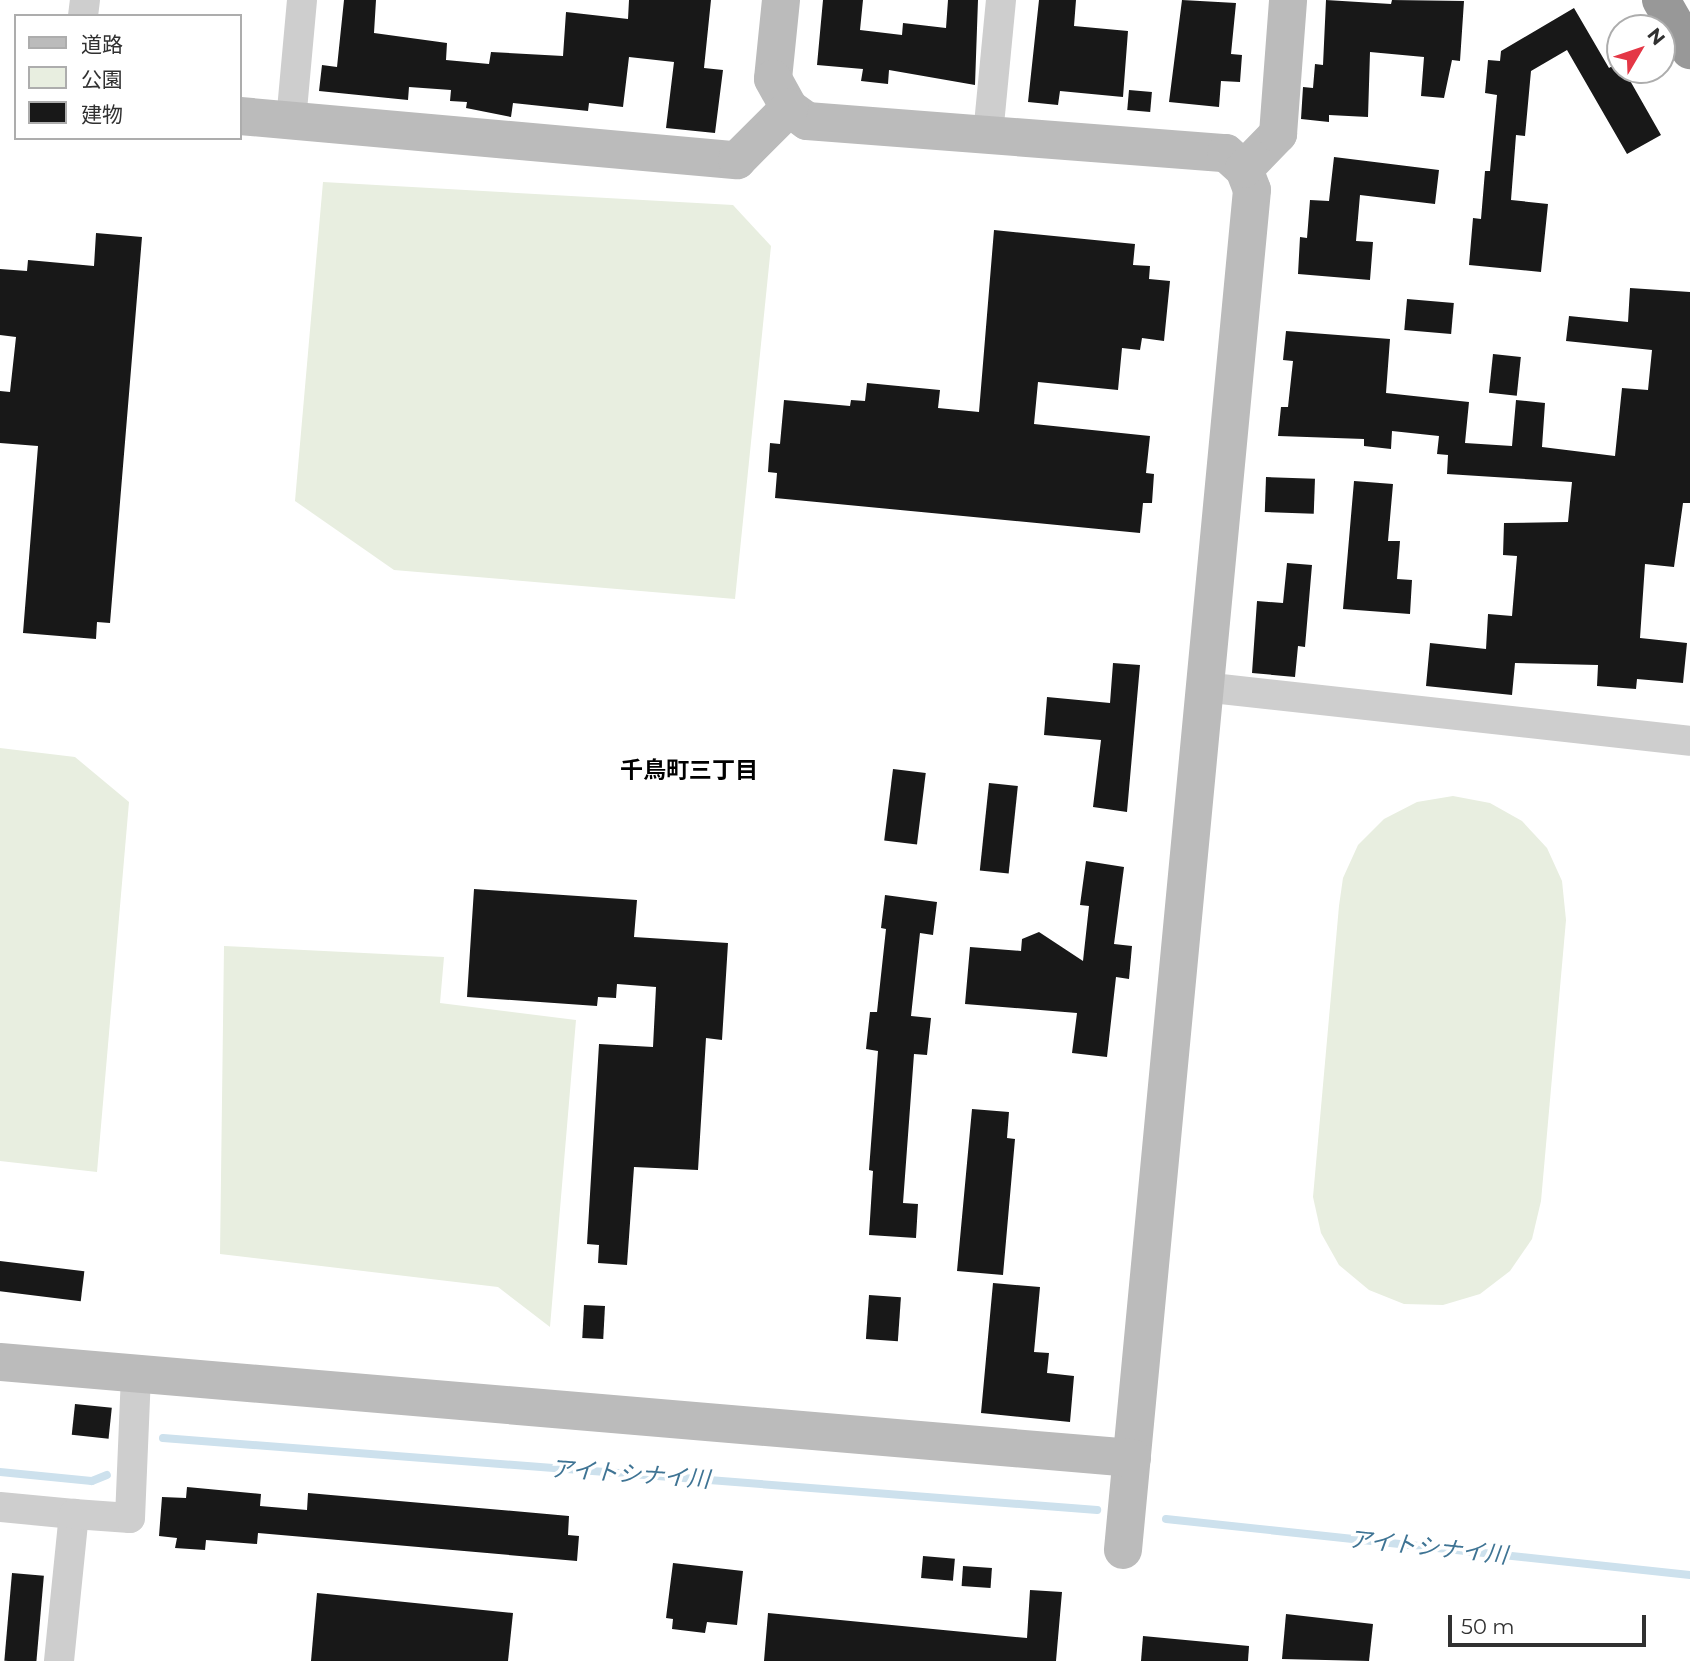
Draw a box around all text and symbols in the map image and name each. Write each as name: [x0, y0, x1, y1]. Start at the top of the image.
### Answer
legend: [14, 14, 242, 140]
north arrow: [1606, 14, 1676, 84]
text: N: [1642, 24, 1670, 50]
text: 道路: [81, 32, 123, 57]
text: 公園: [81, 67, 123, 92]
text: 建物: [81, 102, 123, 127]
district label: 千鳥町三丁目: [620, 756, 758, 784]
water label: アイトシナイ川: [549, 1455, 711, 1493]
water label: アイトシナイ川: [1346, 1525, 1510, 1569]
scale bar: [1452, 1602, 1650, 1646]
text: 50 m: [1461, 1614, 1515, 1639]

